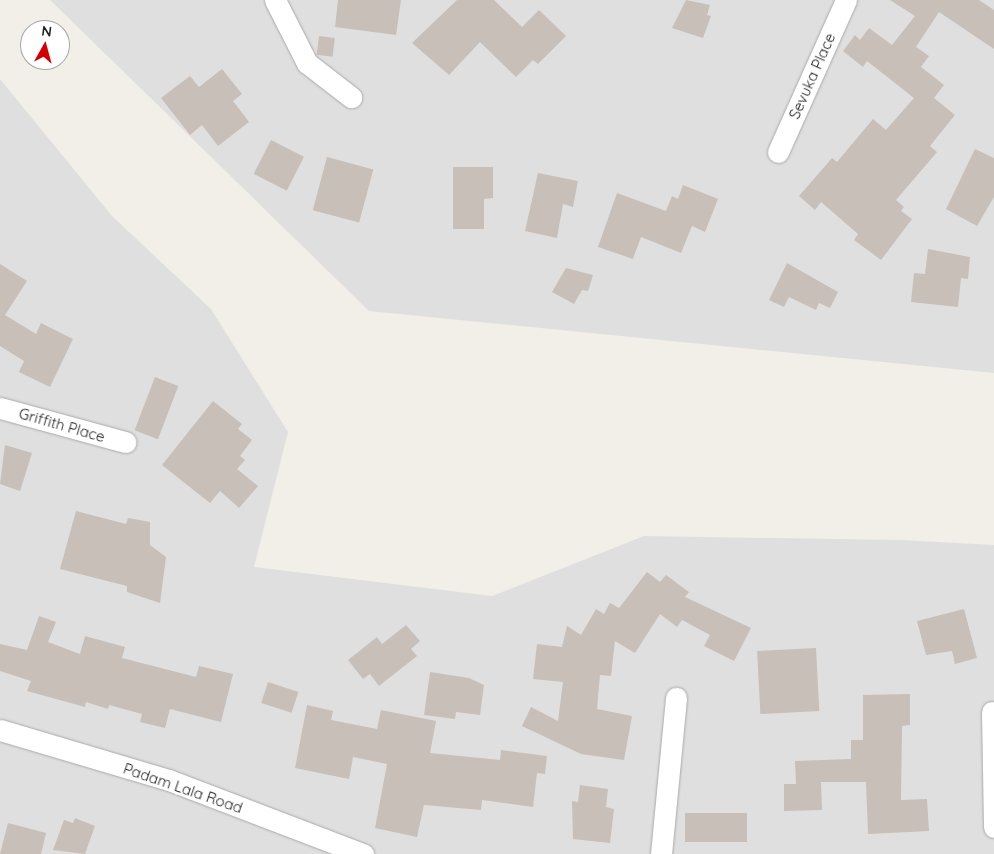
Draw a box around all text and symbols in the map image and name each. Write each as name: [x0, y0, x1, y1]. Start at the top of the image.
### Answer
north arrow: [20, 20, 70, 70]
text: N: [40, 22, 53, 41]
street label: Sevuka Place: [785, 30, 839, 122]
street label: Griffith Place: [17, 404, 107, 446]
street label: Padam Lala Road: [121, 759, 245, 817]

